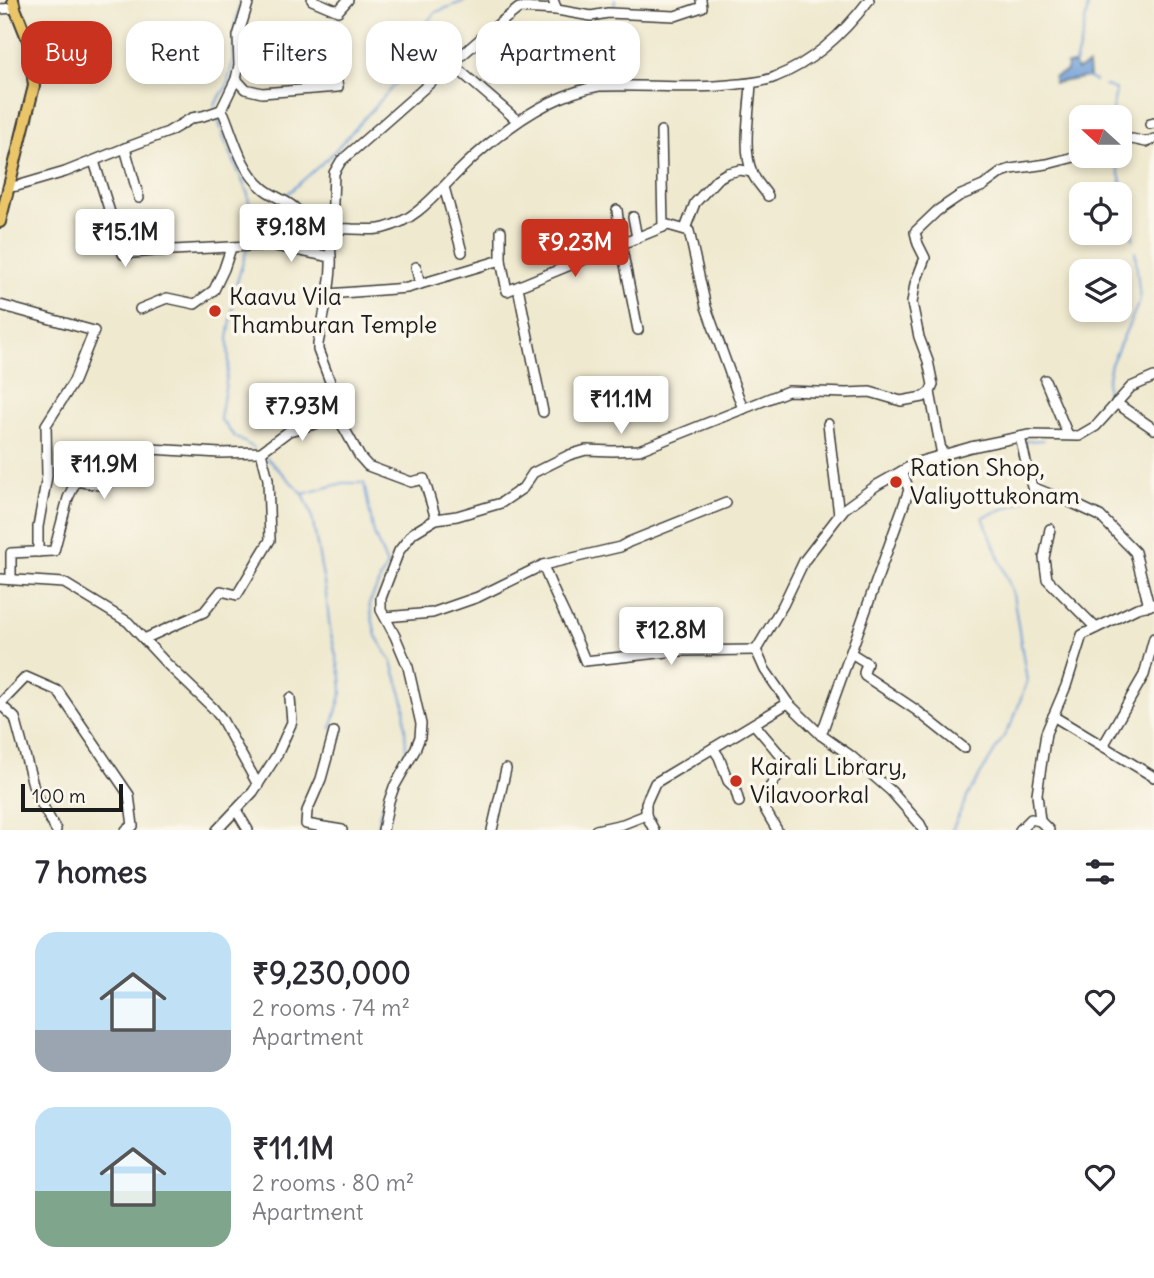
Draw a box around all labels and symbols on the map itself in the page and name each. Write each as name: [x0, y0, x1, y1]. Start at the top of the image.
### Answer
north arrow: [1069, 105, 1132, 168]
pin: ₹9.18M: [234, 204, 348, 264]
pin: ₹15.1M: [68, 210, 182, 269]
pin: ₹9.23M: [518, 219, 632, 279]
place label: Kaavu Vila Thamburan Temple: [229, 281, 437, 339]
marker: Kaavu Vila Thamburan Temple: [207, 303, 223, 319]
pin: ₹11.1M: [564, 376, 678, 436]
pin: ₹7.93M: [245, 384, 359, 443]
pin: ₹11.9M: [47, 442, 161, 501]
place label: Ration Shop, Valiyottukonam: [910, 452, 1080, 510]
marker: Ration Shop, Valiyottukonam: [888, 474, 904, 490]
pin: ₹12.8M: [614, 608, 728, 667]
place label: Kairali Library, Vilavoorkal: [750, 751, 907, 809]
marker: Kairali Library, Vilavoorkal: [728, 773, 744, 789]
scale bar: [21, 781, 122, 813]

